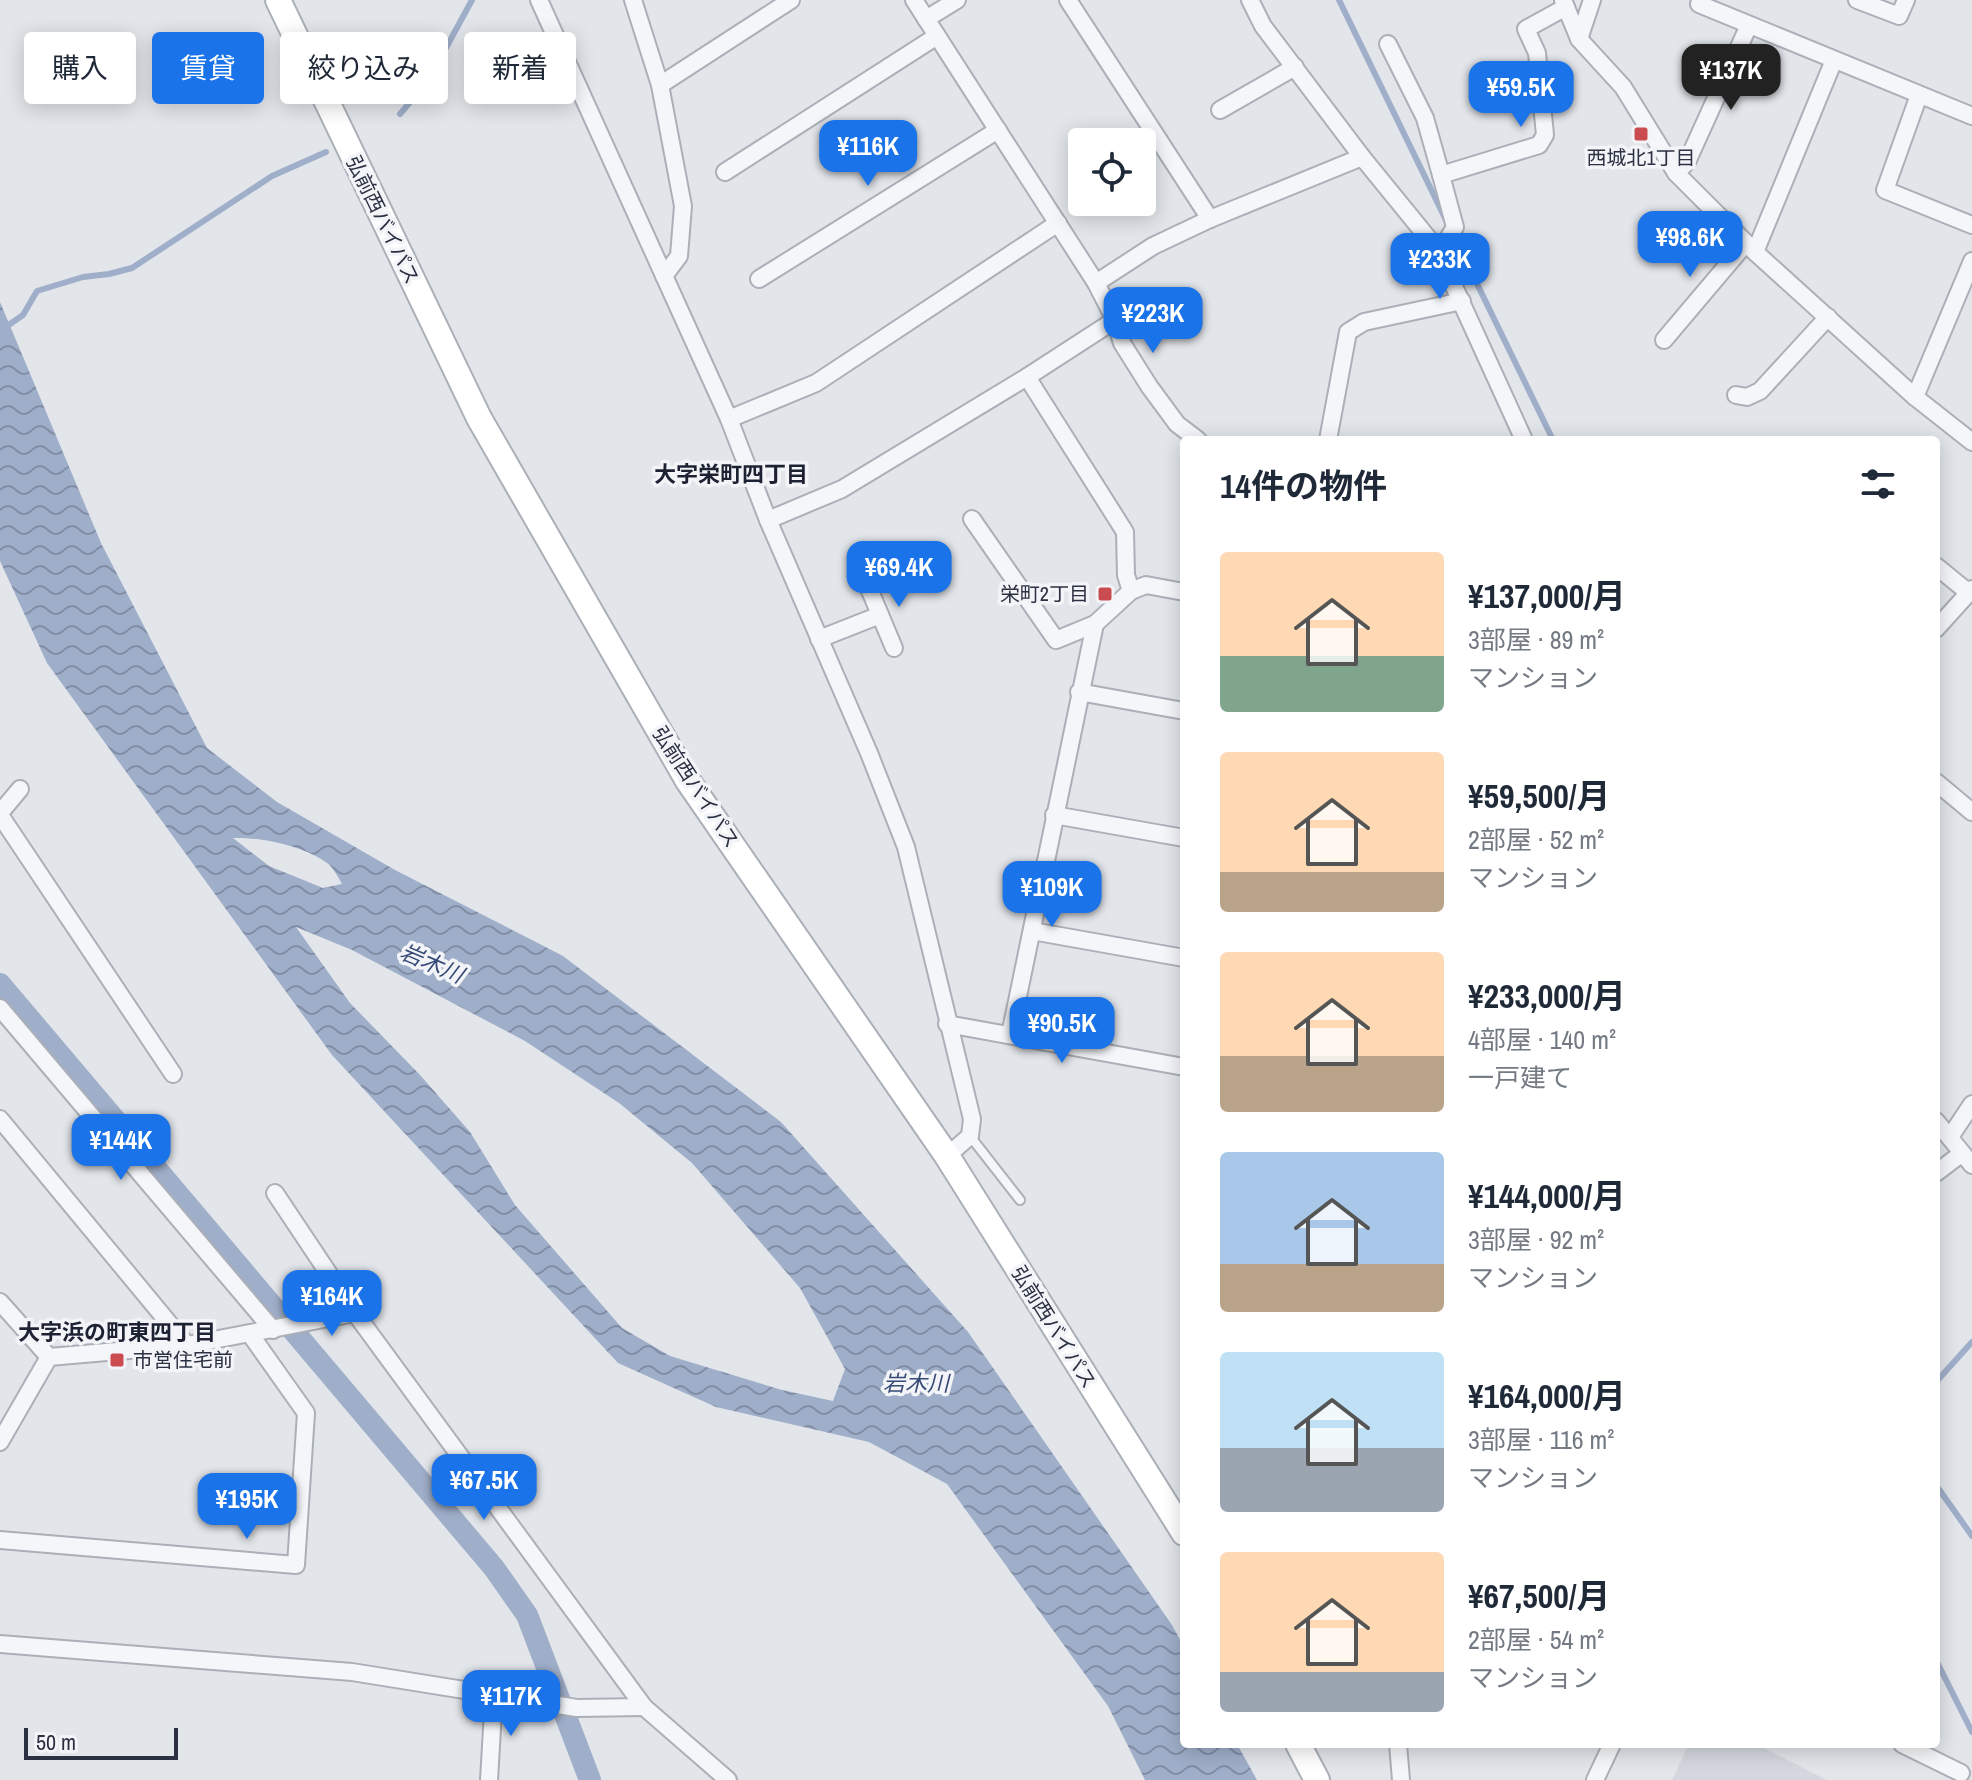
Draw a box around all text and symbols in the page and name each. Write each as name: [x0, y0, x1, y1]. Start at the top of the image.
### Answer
chip: 購入: [24, 32, 136, 104]
chip: 賃貸: [152, 32, 264, 104]
chip: 絞り込み: [280, 32, 448, 104]
chip: 新着: [464, 32, 576, 104]
pin: ¥137K: [1675, 44, 1787, 112]
text: ¥137K: [1700, 52, 1762, 87]
pin: ¥59.5K: [1456, 61, 1586, 129]
text: ¥59.5K: [1487, 69, 1555, 104]
pin: ¥116K: [812, 120, 924, 188]
marker: 西城北1丁目: [1632, 125, 1650, 143]
text: ¥116K: [837, 128, 899, 163]
map controls: [1068, 128, 1156, 216]
button: locate: [1068, 128, 1156, 216]
place label: 西城北1丁目: [1586, 144, 1696, 171]
street label: 弘前西バイパス: [341, 151, 426, 288]
pin: ¥98.6K: [1625, 211, 1755, 279]
text: ¥98.6K: [1656, 219, 1724, 254]
pin: ¥233K: [1384, 233, 1496, 301]
text: ¥233K: [1409, 241, 1471, 276]
pin: ¥223K: [1097, 287, 1209, 355]
text: ¥223K: [1122, 295, 1184, 330]
district label: 大字栄町四丁目: [654, 459, 808, 489]
icon: filters: [1856, 462, 1900, 506]
text: 14件の物件: [1220, 463, 1387, 509]
pin: ¥69.4K: [834, 541, 964, 609]
text: ¥69.4K: [865, 549, 933, 584]
text: ¥137,000/月: [1468, 573, 1626, 619]
place label: 栄町2丁目: [1000, 580, 1089, 607]
icon: home: [1284, 584, 1380, 680]
marker: 栄町2丁目: [1096, 585, 1114, 603]
text: 3部屋 · 89 m²: [1468, 622, 1604, 657]
text: マンション: [1468, 660, 1598, 695]
street label: 弘前西バイパス: [647, 721, 746, 853]
text: ¥59,500/月: [1468, 773, 1611, 819]
icon: home: [1284, 784, 1380, 880]
text: 2部屋 · 52 m²: [1468, 822, 1604, 857]
text: マンション: [1468, 860, 1598, 895]
pin: ¥109K: [996, 861, 1108, 929]
text: ¥109K: [1021, 869, 1083, 904]
water label: 岩木川: [396, 936, 470, 990]
text: ¥233,000/月: [1468, 973, 1626, 1019]
icon: home: [1284, 984, 1380, 1080]
pin: ¥90.5K: [997, 997, 1127, 1065]
text: ¥90.5K: [1028, 1005, 1096, 1040]
text: 4部屋 · 140 m²: [1468, 1022, 1616, 1057]
text: 一戸建て: [1468, 1060, 1572, 1095]
pin: ¥144K: [65, 1114, 177, 1182]
text: ¥144K: [90, 1122, 152, 1157]
text: ¥144,000/月: [1468, 1173, 1626, 1219]
icon: home: [1284, 1184, 1380, 1280]
text: 3部屋 · 92 m²: [1468, 1222, 1604, 1257]
street label: 弘前西バイパス: [1006, 1260, 1103, 1393]
text: マンション: [1468, 1260, 1598, 1295]
pin: ¥164K: [276, 1270, 388, 1338]
text: ¥164K: [301, 1278, 363, 1313]
district label: 大字浜の町東四丁目: [18, 1317, 216, 1347]
place label: 市営住宅前: [133, 1346, 233, 1373]
marker: 市営住宅前: [108, 1351, 126, 1369]
water label: 岩木川: [883, 1368, 951, 1398]
text: ¥164,000/月: [1468, 1373, 1626, 1419]
icon: home: [1284, 1384, 1380, 1480]
text: 3部屋 · 116 m²: [1468, 1422, 1614, 1457]
pin: ¥67.5K: [419, 1454, 549, 1522]
text: マンション: [1468, 1460, 1598, 1495]
text: ¥67.5K: [450, 1462, 518, 1497]
pin: ¥195K: [191, 1473, 303, 1541]
text: ¥195K: [216, 1481, 278, 1516]
text: ¥67,500/月: [1468, 1573, 1611, 1619]
icon: home: [1284, 1584, 1380, 1680]
text: 2部屋 · 54 m²: [1468, 1622, 1604, 1657]
text: マンション: [1468, 1660, 1598, 1695]
pin: ¥117K: [455, 1670, 567, 1738]
text: ¥117K: [480, 1678, 542, 1713]
scale bar: [24, 1724, 178, 1760]
text: 50 m: [36, 1727, 76, 1757]

